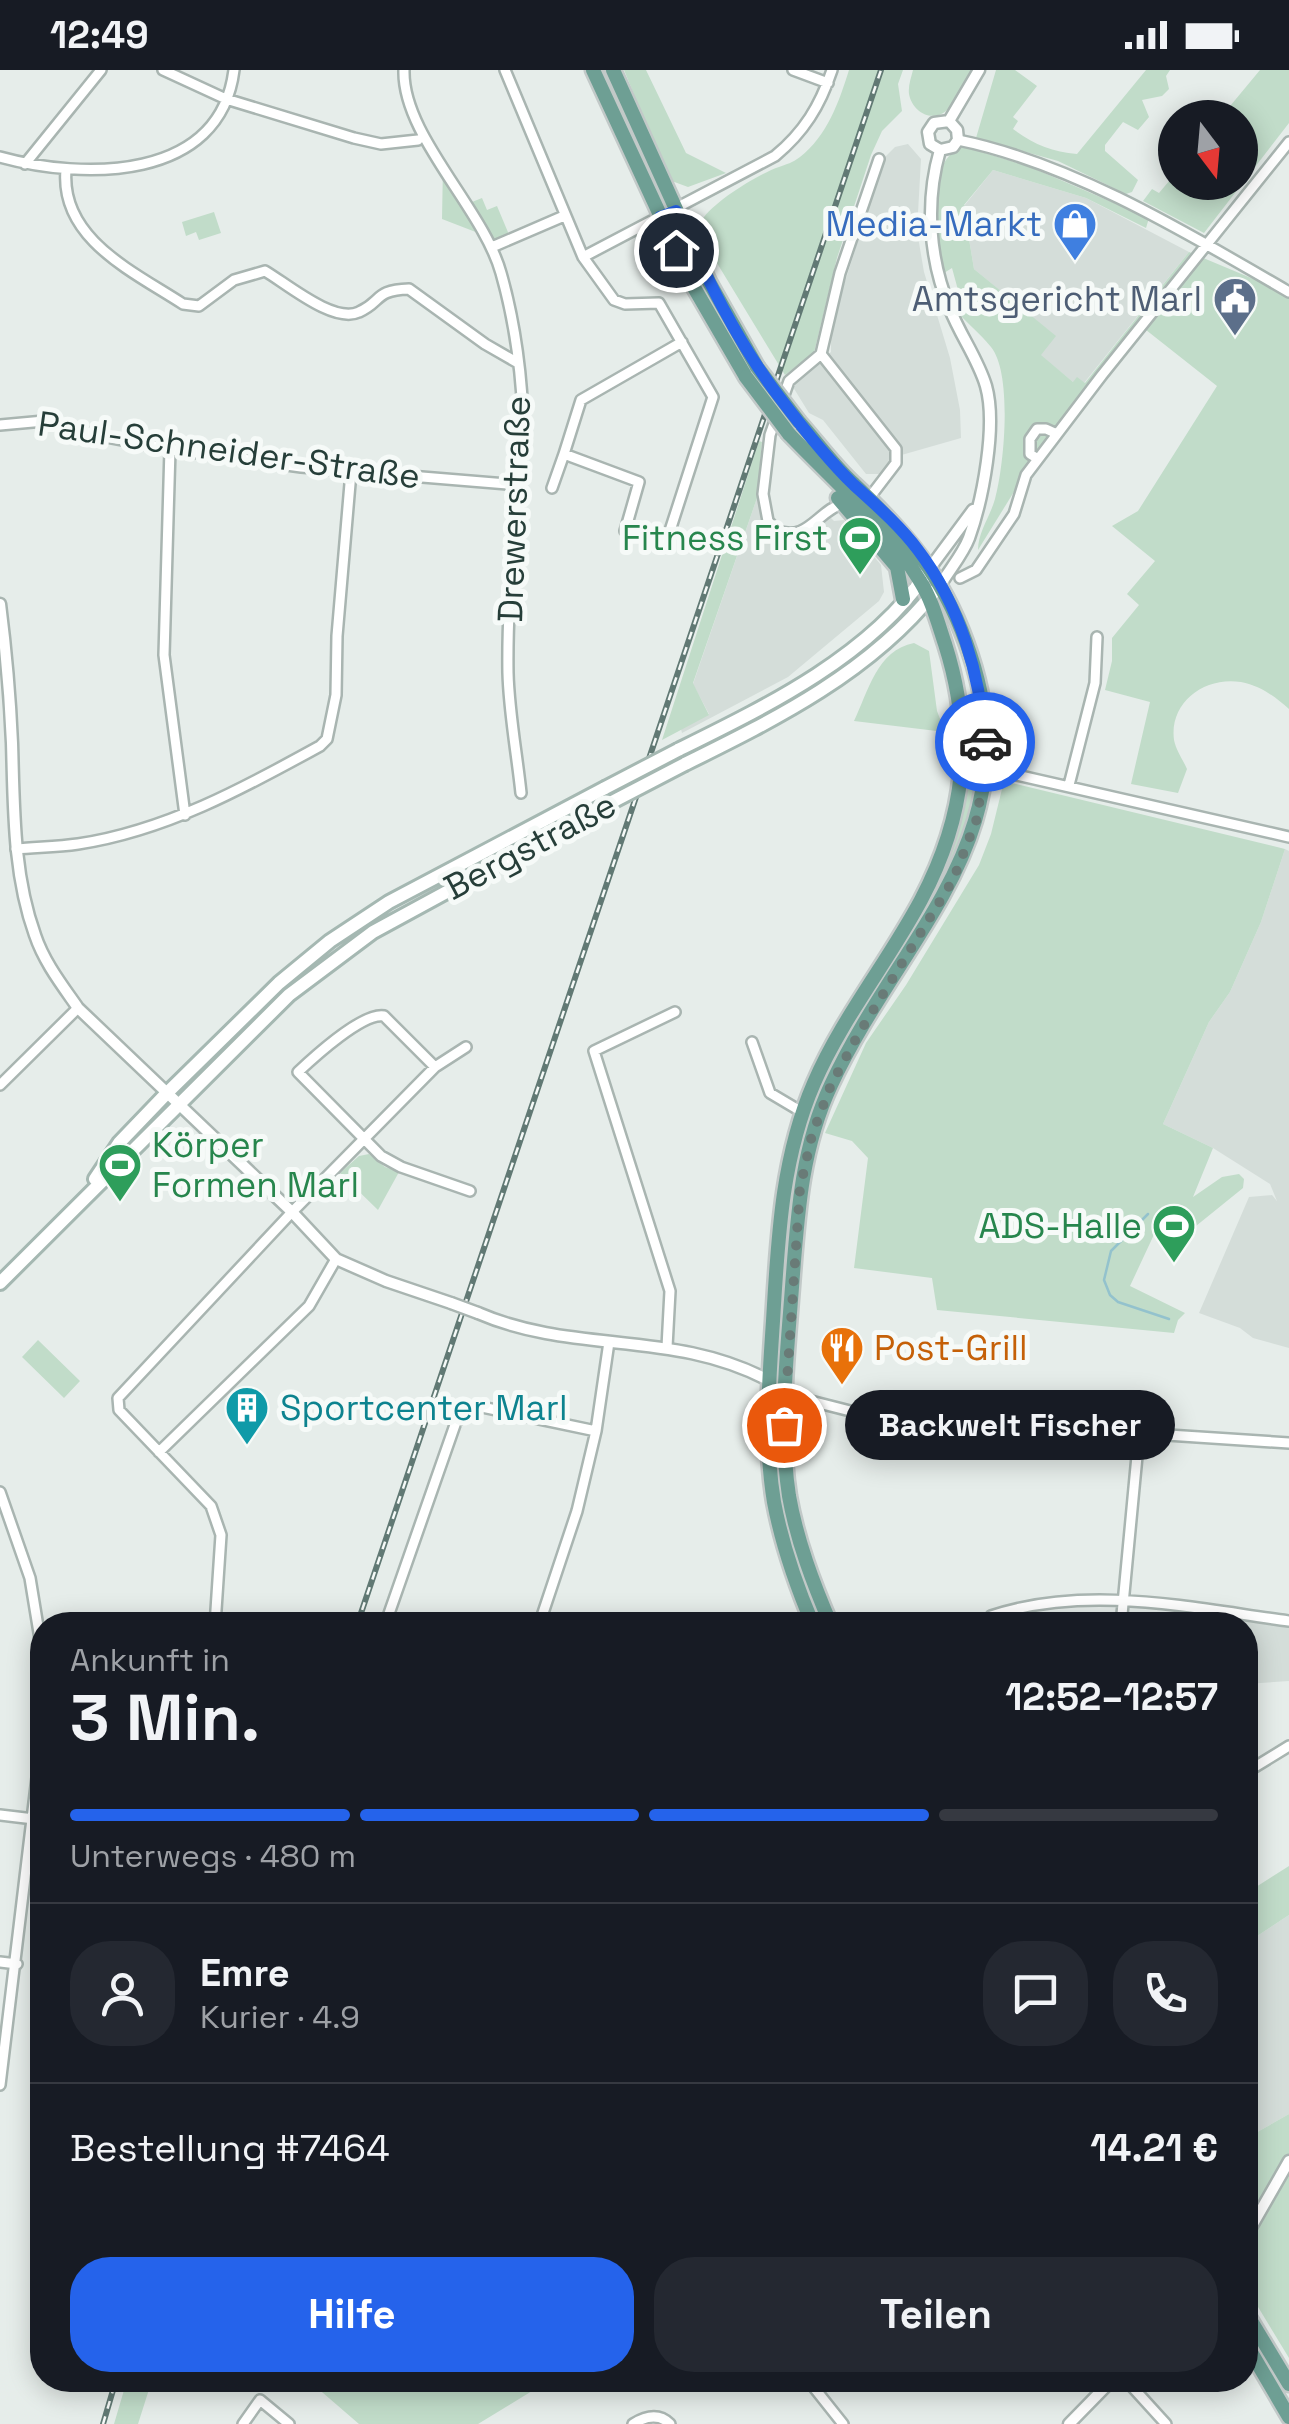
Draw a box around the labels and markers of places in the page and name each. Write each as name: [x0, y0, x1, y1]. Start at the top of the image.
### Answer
shop icon: Media-Markt: [1052, 201, 1098, 262]
place label: Media-Markt: [826, 202, 1042, 246]
pin: [634, 208, 719, 293]
public building icon: Amtsgericht Marl: [1212, 276, 1258, 337]
place label: Amtsgericht Marl: [912, 277, 1202, 321]
sports icon: Fitness First: [837, 515, 883, 576]
place label: Fitness First: [622, 516, 828, 560]
place label: Körper Formen Marl: [152, 1123, 359, 1207]
sports icon: Körper Formen Marl: [97, 1142, 143, 1203]
sports icon: ADS-Halle: [1151, 1203, 1197, 1264]
place label: ADS-Halle: [978, 1204, 1142, 1248]
restaurant icon: Post-Grill: [819, 1325, 865, 1386]
place label: Post-Grill: [874, 1326, 1028, 1370]
pin: [742, 1383, 827, 1468]
building icon: Sportcenter Marl: [224, 1385, 270, 1446]
place label: Sportcenter Marl: [280, 1386, 567, 1430]
callout: Backwelt Fischer: [844, 1390, 1174, 1460]

